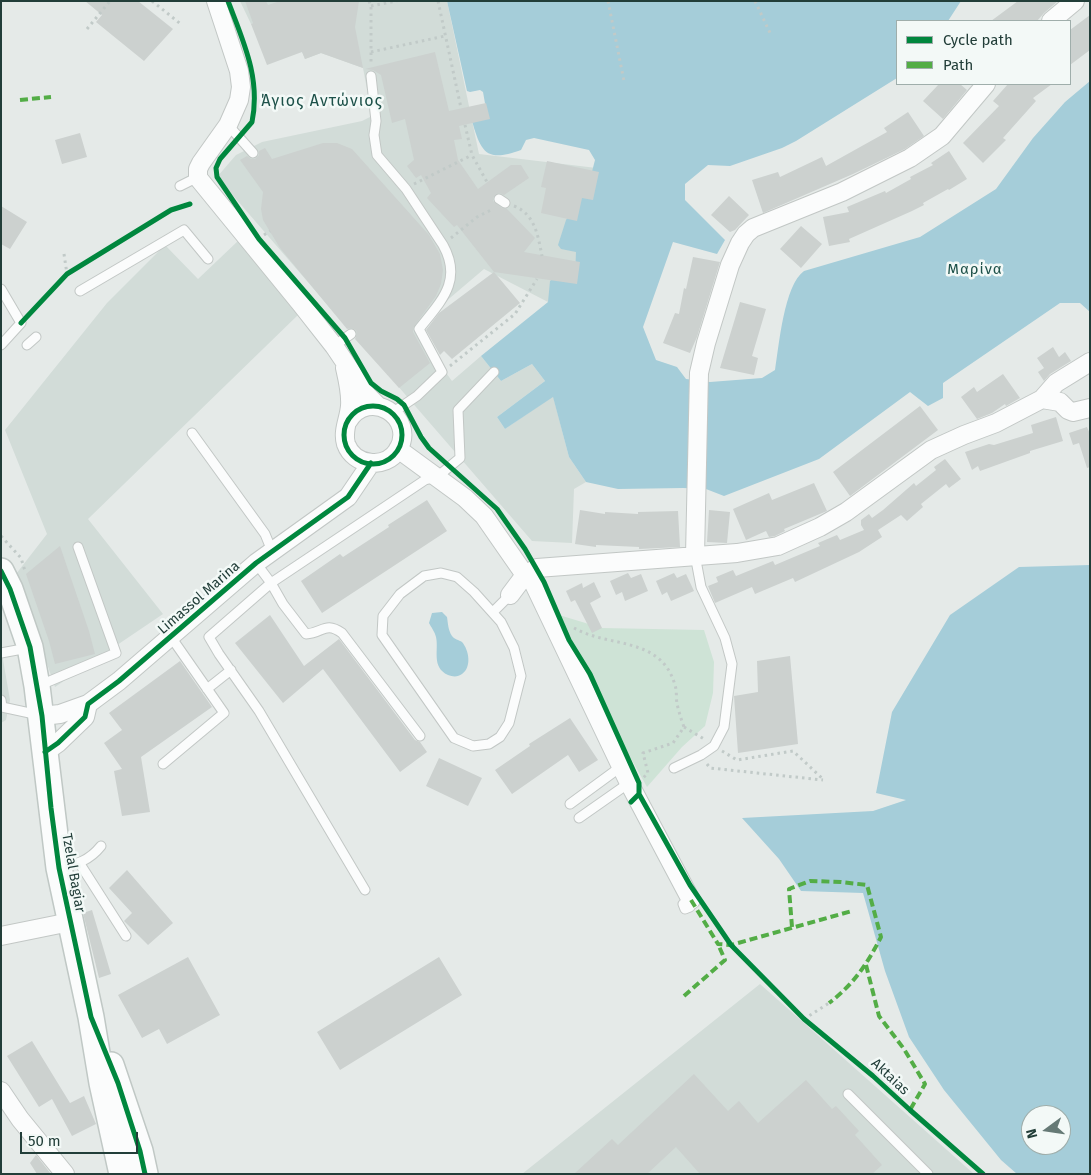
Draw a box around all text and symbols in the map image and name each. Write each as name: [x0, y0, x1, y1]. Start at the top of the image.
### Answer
legend: [896, 20, 1071, 85]
text: Cycle path: [943, 31, 1013, 49]
text: Path: [943, 56, 973, 74]
district label: Άγιος Αντώνιος: [259, 92, 385, 112]
district label: Μαρίνα: [947, 261, 1003, 279]
street label: Limassol Marina: [155, 558, 243, 638]
street label: Tzelal Bagiar: [58, 832, 88, 914]
street label: Aktaias: [868, 1055, 912, 1099]
north arrow: [1021, 1105, 1071, 1155]
scale bar: [22, 1122, 140, 1154]
text: N: [1023, 1127, 1041, 1140]
text: 50 m: [28, 1132, 61, 1150]

